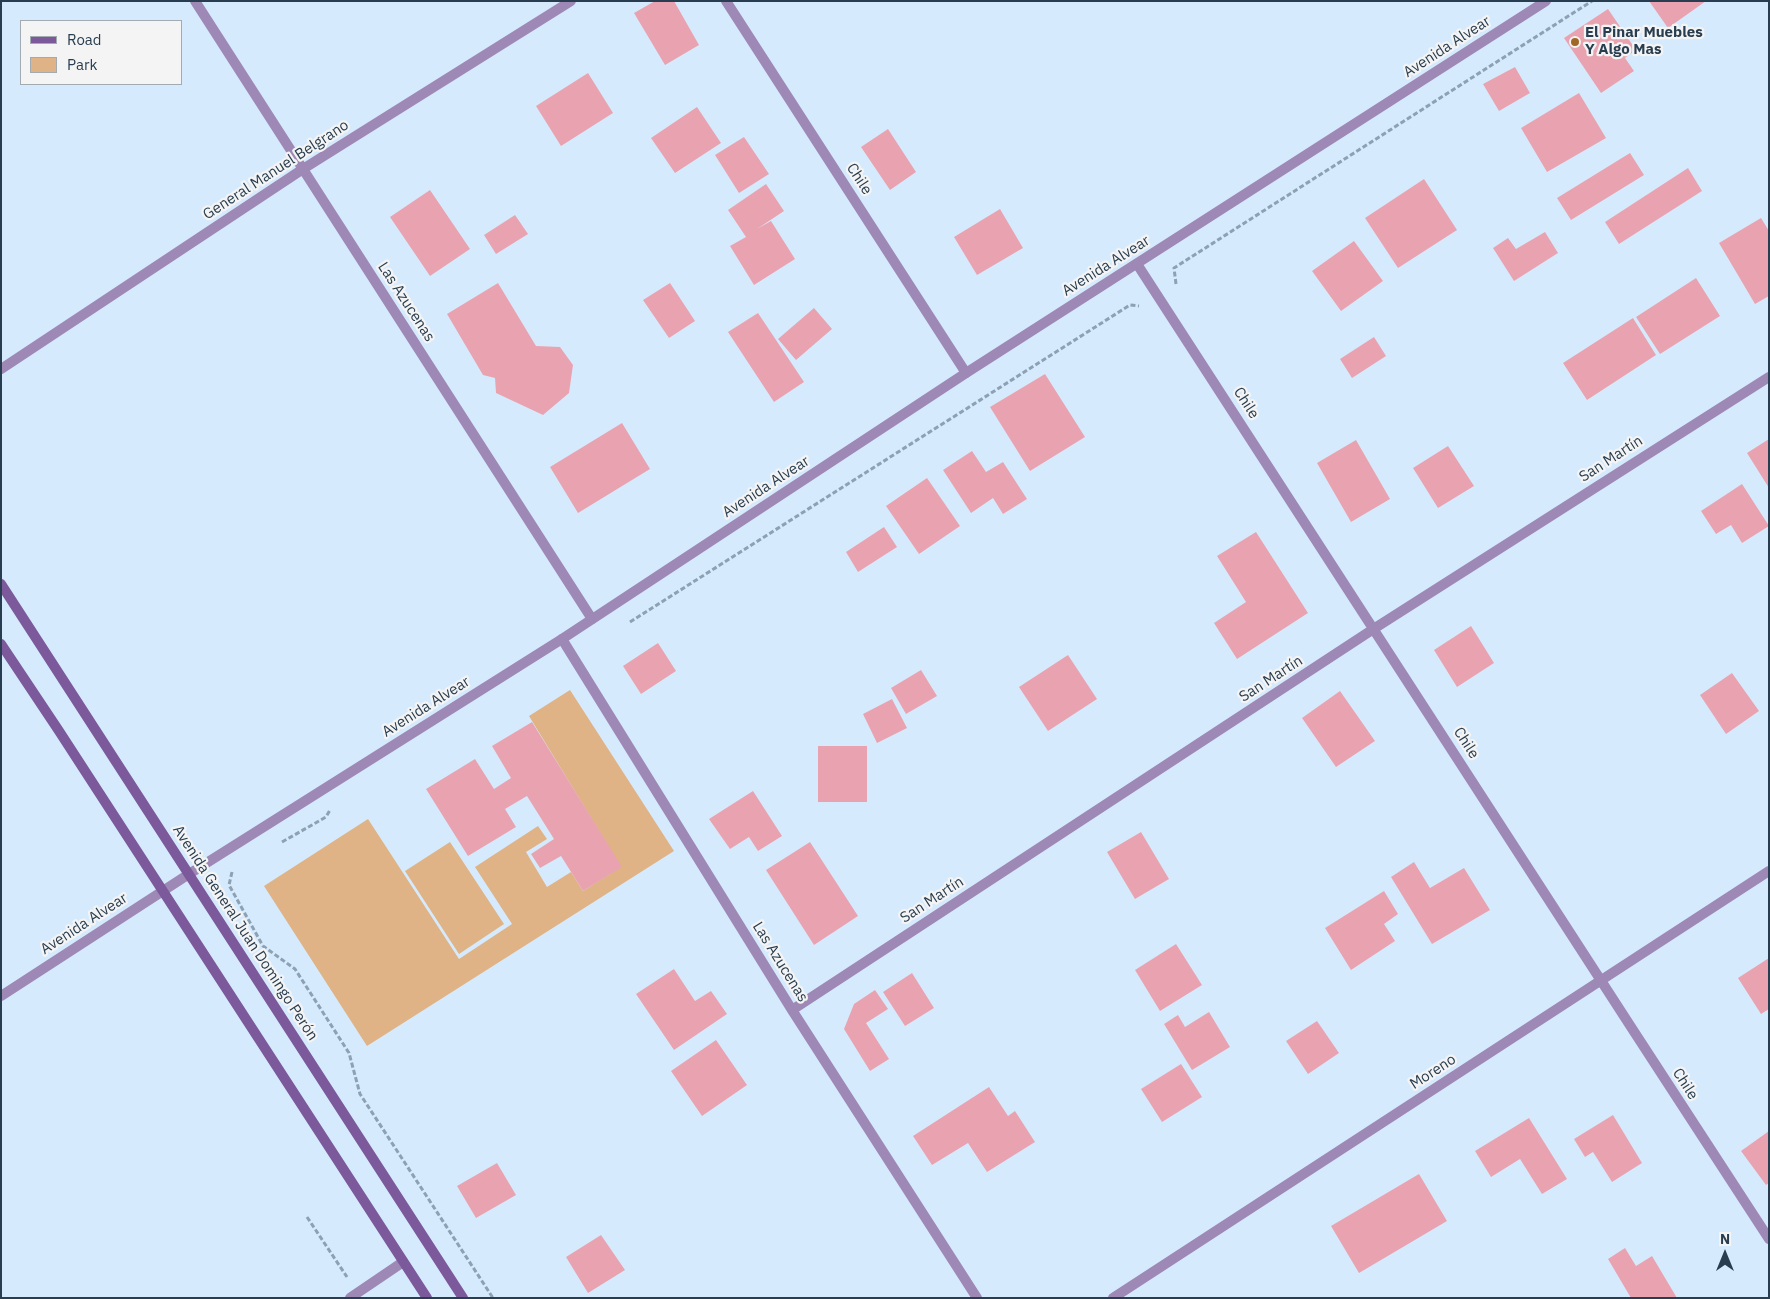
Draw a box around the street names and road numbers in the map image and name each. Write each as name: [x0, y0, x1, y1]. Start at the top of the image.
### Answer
street label: Avenida Alvear: [1400, 12, 1494, 82]
street label: General Manuel Belgrano: [200, 116, 352, 224]
street label: Chile: [842, 160, 876, 198]
street label: Avenida Alvear: [1059, 232, 1153, 300]
street label: Las Azucenas: [374, 259, 438, 345]
street label: Chile: [1229, 384, 1263, 422]
street label: San Martín: [1576, 432, 1646, 486]
street label: Avenida Alvear: [719, 452, 813, 522]
street label: San Martín: [1236, 652, 1306, 706]
street label: Avenida Alvear: [379, 673, 473, 741]
street label: Chile: [1449, 724, 1483, 762]
street label: Avenida General Juan Domingo Perón: [169, 822, 321, 1044]
street label: San Martín: [897, 873, 967, 927]
street label: Avenida Alvear: [37, 889, 131, 959]
street label: Las Azucenas: [748, 919, 812, 1005]
street label: Moreno: [1407, 1051, 1459, 1093]
street label: Chile: [1668, 1065, 1702, 1103]

